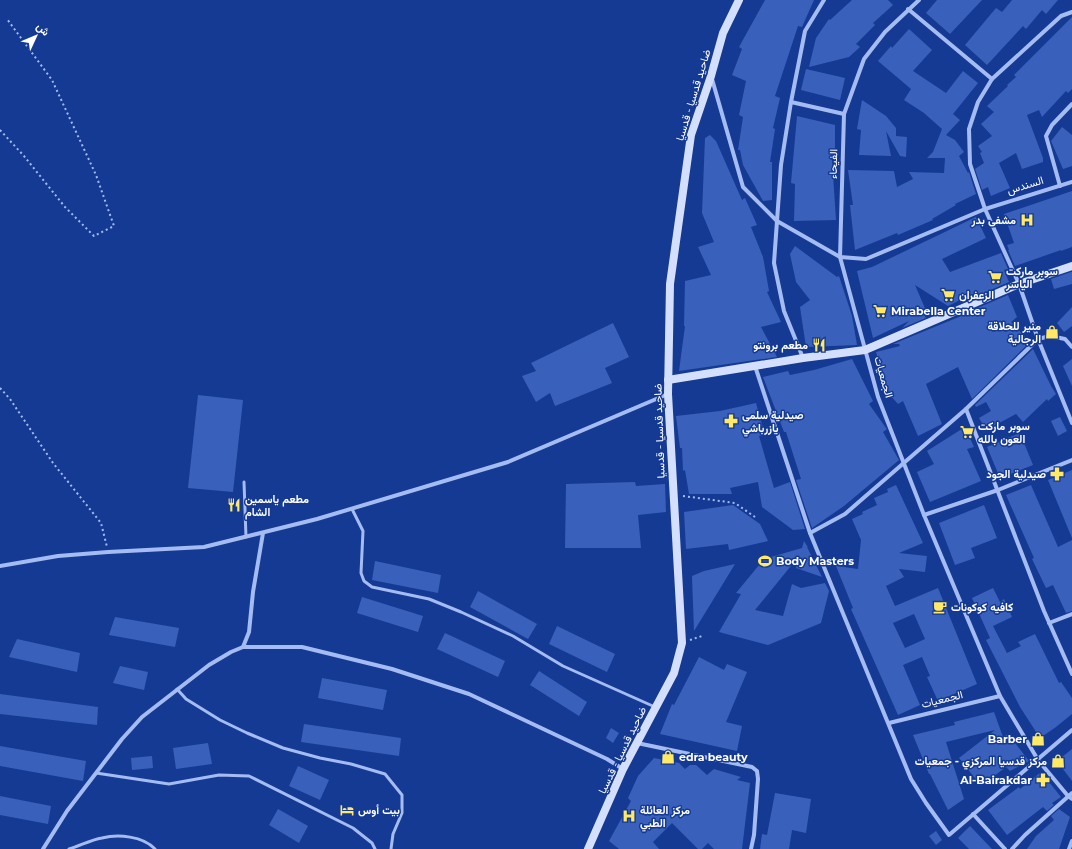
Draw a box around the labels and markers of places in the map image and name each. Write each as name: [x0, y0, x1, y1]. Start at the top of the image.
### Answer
hospital icon: مشفى بدر: [1019, 212, 1035, 228]
place label: مشفى بدر: [971, 213, 1016, 227]
place label: سوبر ماركت الياسر: [1005, 264, 1058, 291]
supermarket icon: سوبر ماركت الياسر: [987, 269, 1003, 285]
supermarket icon: الزعفران: [940, 287, 956, 303]
place label: الزعفران: [959, 288, 994, 302]
supermarket icon: Mirabella Center: [872, 303, 888, 319]
place label: Mirabella Center: [891, 304, 986, 318]
place label: منير للحلاقة الرجالية: [987, 319, 1041, 346]
shop icon: منير للحلاقة الرجالية: [1044, 324, 1060, 340]
restaurant icon: مطعم برونتو: [811, 337, 827, 353]
place label: مطعم برونتو: [753, 338, 808, 353]
place label: صيدلية سلمى يازرباشي: [742, 408, 804, 437]
pharmacy icon: صيدلية سلمى يازرباشي: [723, 413, 739, 429]
place label: سوبر ماركت العون بالله: [978, 419, 1030, 446]
supermarket icon: سوبر ماركت العون بالله: [959, 424, 975, 440]
pharmacy icon: صيدلية الجود: [1049, 466, 1065, 482]
place label: صيدلية الجود: [986, 467, 1046, 481]
place label: مطعم ياسمين الشام: [245, 492, 309, 520]
restaurant icon: مطعم ياسمين الشام: [226, 497, 242, 513]
sports icon: Body Masters: [757, 553, 773, 569]
place label: Body Masters: [776, 554, 854, 568]
cafe icon: كافيه كوكونات: [932, 599, 948, 615]
place label: كافيه كوكونات: [951, 600, 1013, 614]
shop icon: Barber: [1030, 731, 1046, 747]
place label: Barber: [988, 732, 1027, 746]
shop icon: edra beauty: [660, 749, 676, 765]
place label: edra beauty: [679, 750, 748, 764]
shop icon: مركز قدسيا المركزي - جمعيات: [1050, 753, 1066, 769]
place label: مركز قدسيا المركزي - جمعيات: [915, 754, 1047, 770]
pharmacy icon: Al-Bairakdar: [1035, 772, 1051, 788]
place label: Al-Bairakdar: [959, 773, 1032, 787]
hotel icon: بيت أوس: [339, 802, 355, 818]
place label: بيت أوس: [358, 803, 400, 817]
place label: مركز العائلة الطبي: [640, 803, 690, 832]
hospital icon: مركز العائلة الطبي: [621, 808, 637, 824]

